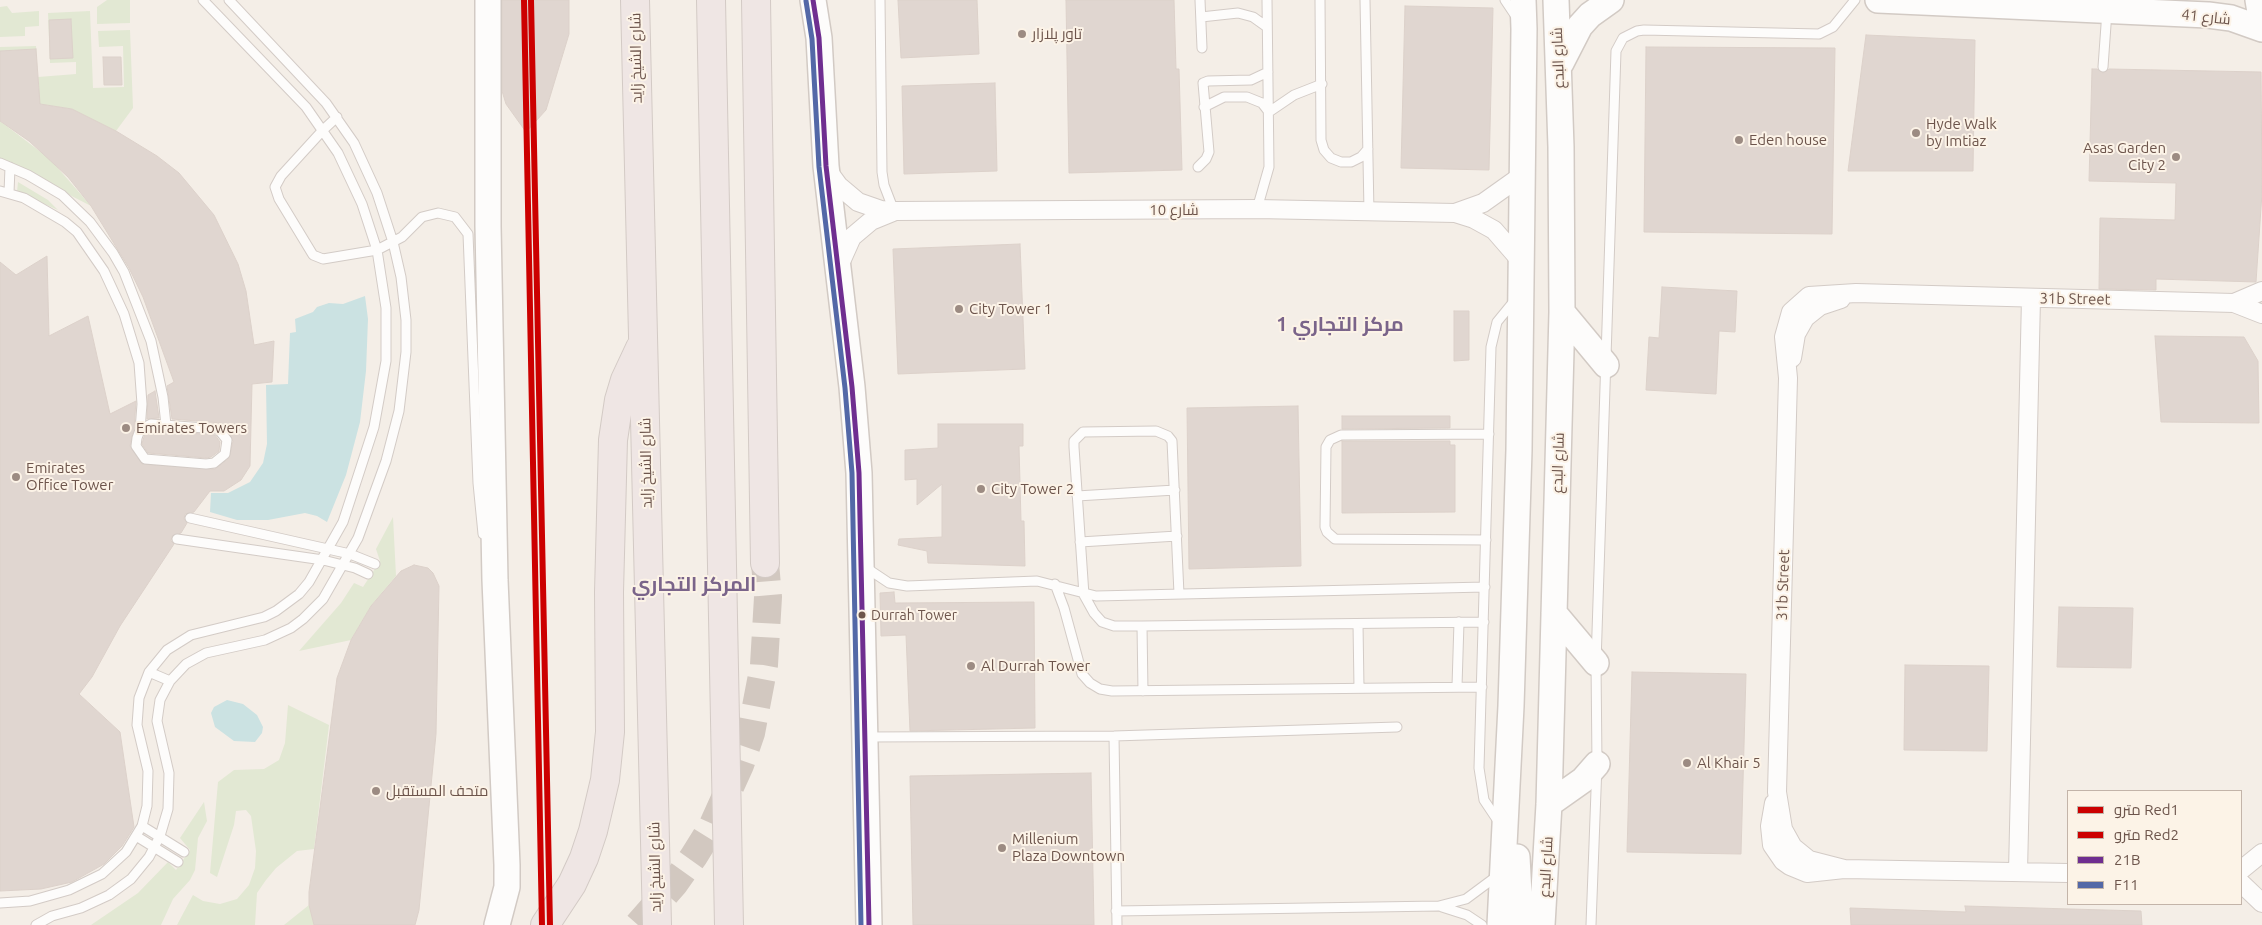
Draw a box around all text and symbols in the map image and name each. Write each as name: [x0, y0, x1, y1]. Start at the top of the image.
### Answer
street label: شارع 41: [2180, 5, 2232, 29]
street label: شارع الشيخ زايد: [626, 12, 646, 104]
place label: تاور پلازار: [1032, 25, 1082, 43]
street label: شارع البدع: [1548, 27, 1568, 89]
marker: تاور پلازار: [1016, 28, 1028, 40]
place label: Hyde Walk by Imtiaz: [1926, 115, 1997, 150]
marker: Hyde Walk by Imtiaz: [1910, 127, 1922, 139]
place label: Eden house: [1749, 131, 1827, 149]
marker: Eden house: [1733, 134, 1745, 146]
place label: Asas Garden City 2: [2083, 139, 2166, 174]
marker: Asas Garden City 2: [2170, 151, 2182, 163]
street label: شارع 10: [1149, 201, 1199, 219]
street label: 31b Street: [2039, 289, 2111, 309]
place label: City Tower 1: [969, 300, 1052, 318]
marker: City Tower 1: [953, 303, 965, 315]
district label: مركز التجاري 1: [1276, 312, 1404, 336]
street label: شارع الشيخ زايد: [636, 417, 656, 509]
place label: Emirates Towers: [136, 419, 247, 437]
marker: Emirates Towers: [120, 422, 132, 434]
street label: شارع البدع: [1548, 432, 1568, 494]
place label: Emirates Office Tower: [26, 459, 113, 494]
marker: Emirates Office Tower: [10, 471, 22, 483]
place label: City Tower 2: [991, 480, 1074, 498]
marker: City Tower 2: [975, 483, 987, 495]
street label: 31b Street: [1773, 549, 1793, 621]
district label: المركز التجاري: [632, 572, 756, 596]
place label: Durrah Tower: [871, 607, 957, 623]
marker: Durrah Tower: [857, 610, 867, 620]
place label: Al Durrah Tower: [981, 657, 1090, 675]
marker: Al Durrah Tower: [965, 660, 977, 672]
place label: Al Khair 5: [1697, 754, 1761, 772]
marker: Al Khair 5: [1681, 757, 1693, 769]
place label: متحف المستقبل: [386, 782, 488, 800]
marker: متحف المستقبل: [370, 785, 382, 797]
legend: [2067, 790, 2242, 905]
text: مترو Red1: [2114, 801, 2179, 818]
street label: شارع الشيخ زايد: [645, 821, 665, 913]
text: مترو Red2: [2114, 826, 2179, 843]
place label: Millenium Plaza Downtown: [1012, 830, 1125, 865]
street label: شارع البدع: [1535, 836, 1557, 898]
marker: Millenium Plaza Downtown: [996, 842, 1008, 854]
text: 21B: [2114, 851, 2140, 868]
text: F11: [2114, 876, 2139, 893]

